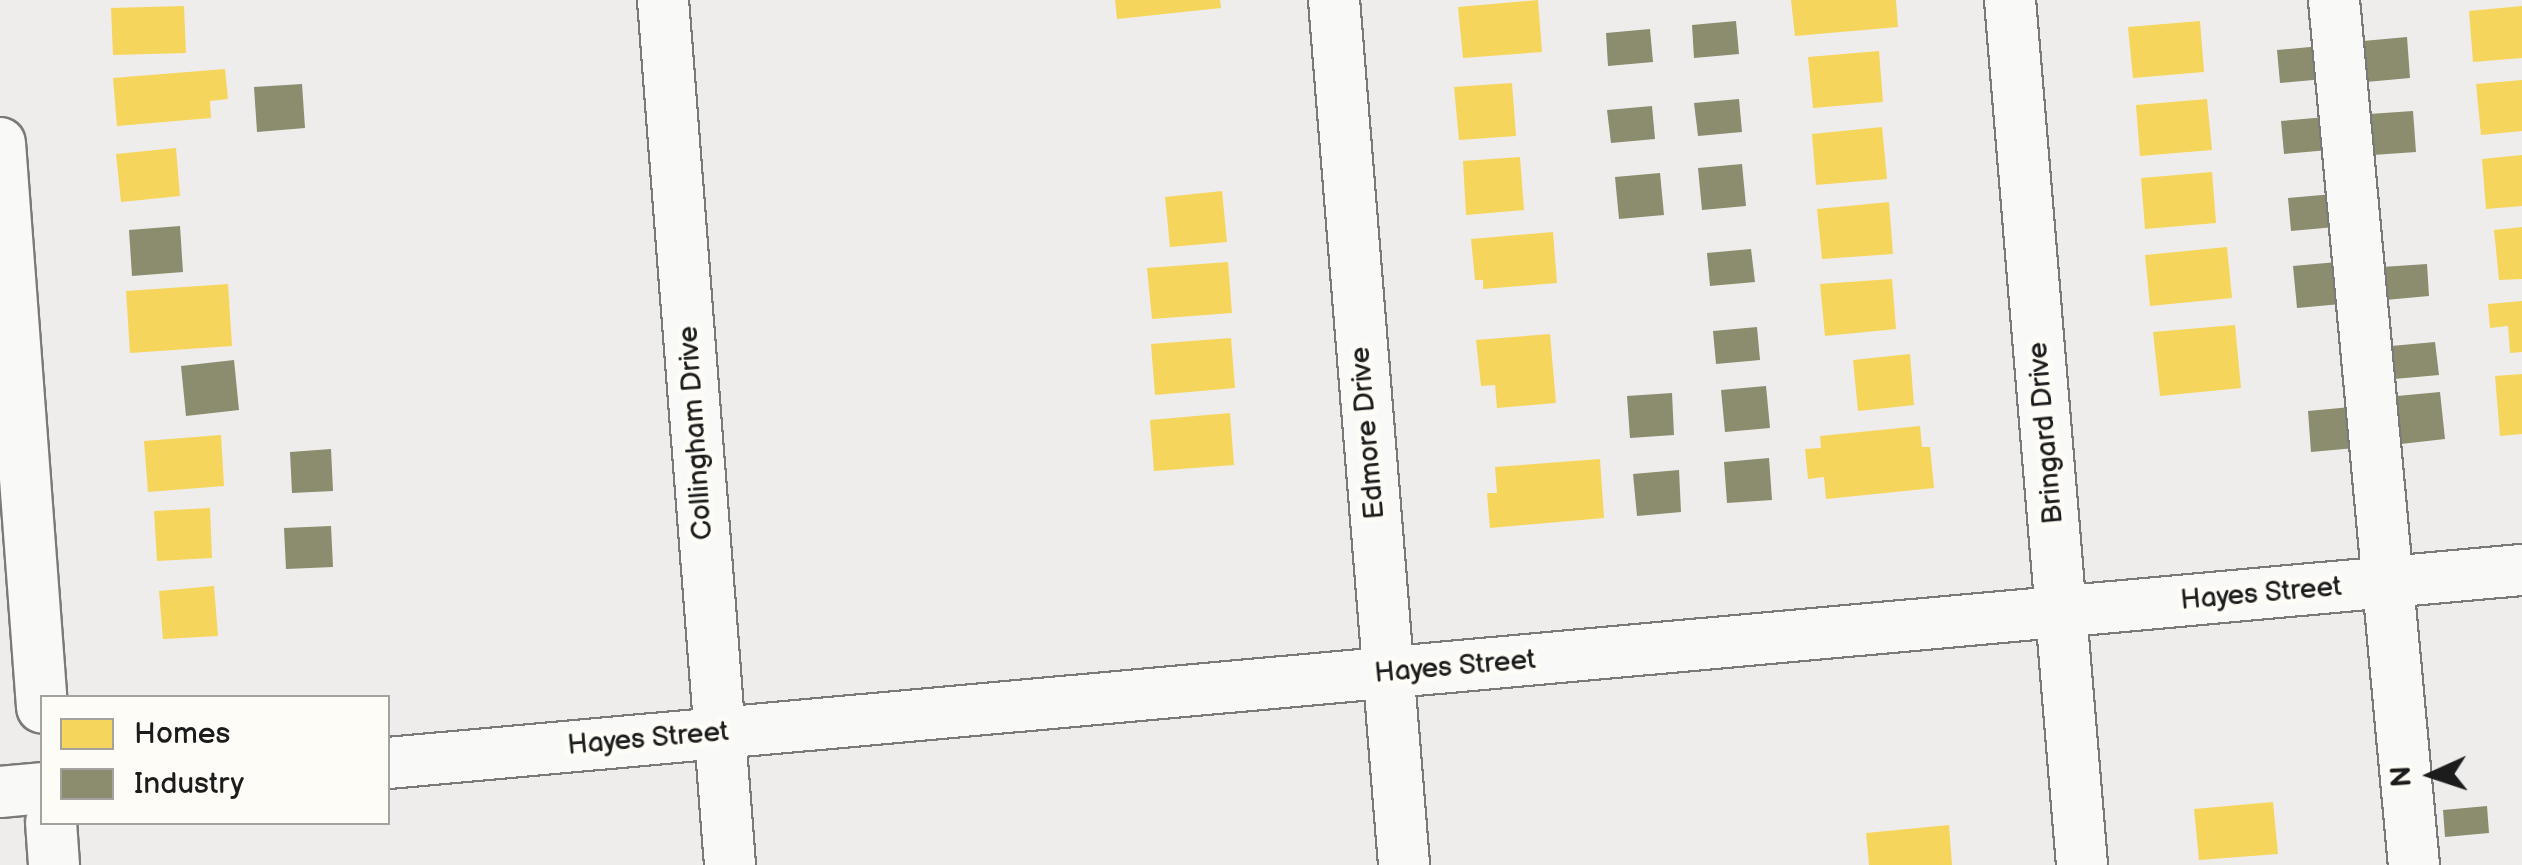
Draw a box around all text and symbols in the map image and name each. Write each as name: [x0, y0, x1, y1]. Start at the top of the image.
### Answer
street label: Collingham Drive: [672, 325, 720, 541]
street label: Bringard Drive: [2021, 341, 2071, 525]
street label: Edmore Drive: [1344, 345, 1392, 521]
street label: Hayes Street: [2179, 570, 2343, 618]
street label: Hayes Street: [1373, 643, 1537, 691]
legend: [40, 695, 390, 825]
street label: Hayes Street: [566, 715, 730, 763]
text: Homes: [134, 716, 230, 752]
north arrow: [2382, 725, 2482, 825]
text: N: [2385, 765, 2419, 788]
text: Industry: [134, 766, 244, 802]

